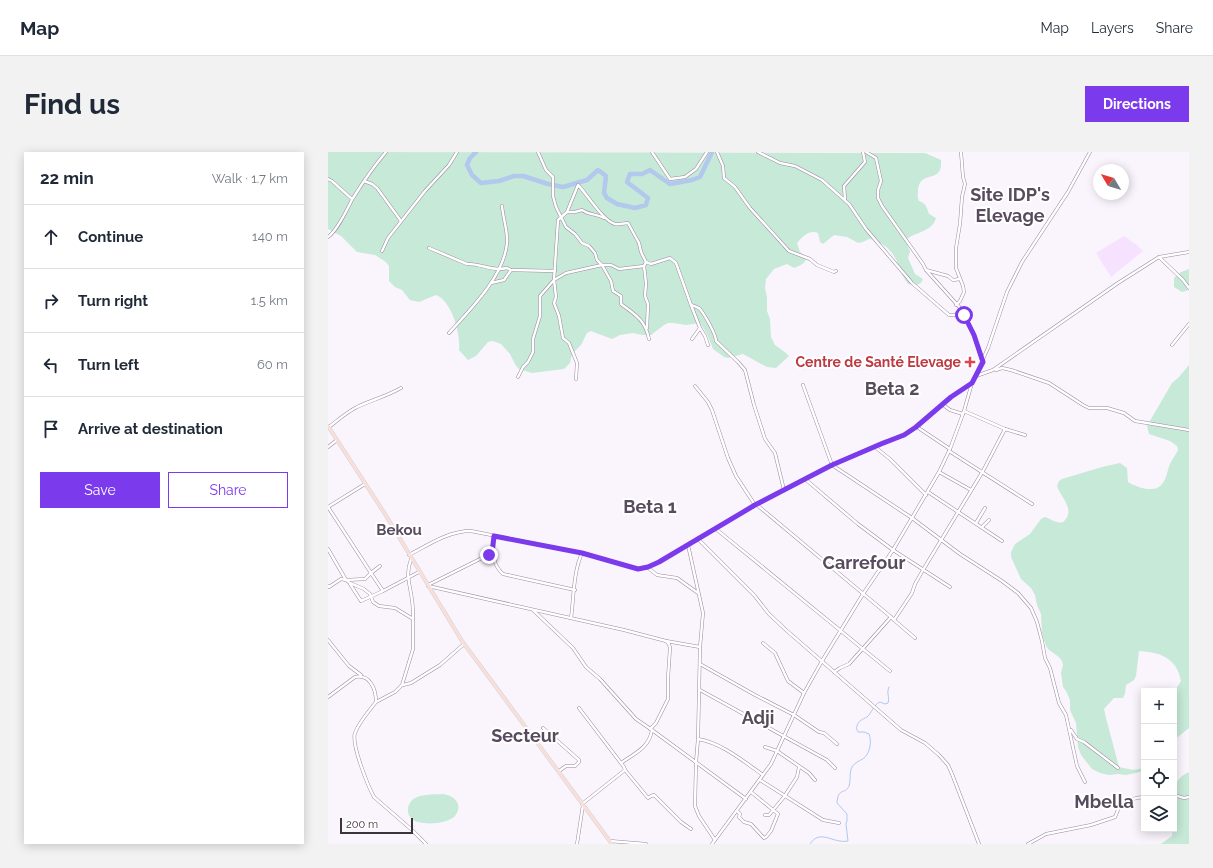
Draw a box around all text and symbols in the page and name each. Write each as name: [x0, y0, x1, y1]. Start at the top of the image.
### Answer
text: Map: [20, 17, 59, 39]
text: Map: [1041, 20, 1069, 36]
text: Layers: [1091, 20, 1134, 36]
text: Share: [1156, 20, 1193, 36]
button: Directions: [1085, 86, 1189, 122]
text: Find us: [24, 88, 120, 121]
north arrow: [1093, 164, 1129, 200]
text: 22 min: [40, 168, 94, 188]
text: Walk · 1.7 km: [212, 171, 288, 186]
district label: Site IDP's Elevage: [970, 184, 1050, 226]
icon: ahead: [40, 226, 62, 248]
text: Continue: [78, 228, 143, 246]
text: 140 m: [252, 229, 288, 244]
icon: right: [40, 290, 62, 312]
text: Turn right: [78, 292, 148, 310]
text: 1.5 km: [251, 293, 288, 308]
route start: [955, 306, 973, 324]
icon: left: [40, 354, 62, 376]
place label: Centre de Santé Elevage: [796, 354, 962, 370]
text: Turn left: [78, 356, 139, 374]
marker: Centre de Santé Elevage: [964, 356, 976, 368]
text: 60 m: [257, 357, 288, 372]
district label: Beta 2: [865, 378, 919, 399]
icon: arrive: [40, 418, 62, 440]
text: Arrive at destination: [78, 420, 223, 438]
button: Save: [40, 472, 160, 508]
button: Share: [168, 472, 288, 508]
district label: Beta 1: [623, 496, 677, 517]
district label: Bekou: [376, 521, 422, 539]
route end: [480, 546, 498, 564]
district label: Carrefour: [823, 552, 905, 573]
map controls: [1141, 688, 1177, 832]
button: +: [1141, 688, 1177, 724]
district label: Adji: [742, 707, 774, 728]
button: −: [1141, 724, 1177, 760]
district label: Secteur: [491, 725, 559, 746]
button: locate: [1141, 760, 1177, 796]
district label: Mbella: [1074, 791, 1134, 812]
button: layers: [1141, 796, 1177, 832]
scale bar: [340, 816, 413, 835]
text: 200 m: [346, 818, 378, 831]

